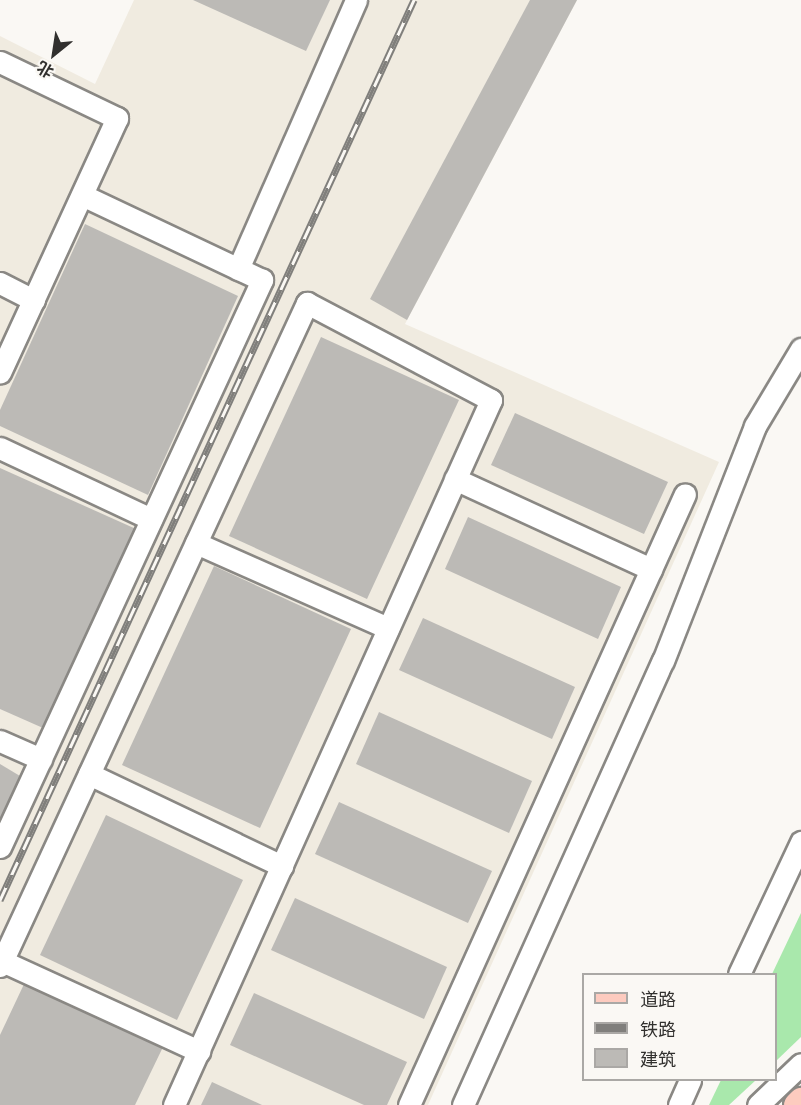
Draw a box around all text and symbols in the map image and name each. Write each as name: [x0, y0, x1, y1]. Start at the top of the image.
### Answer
north arrow: [24, 24, 84, 84]
text: 北: [33, 57, 57, 82]
legend: [582, 973, 777, 1081]
text: 道路: [640, 988, 676, 1011]
text: 铁路: [640, 1018, 676, 1041]
text: 建筑: [640, 1048, 676, 1071]

